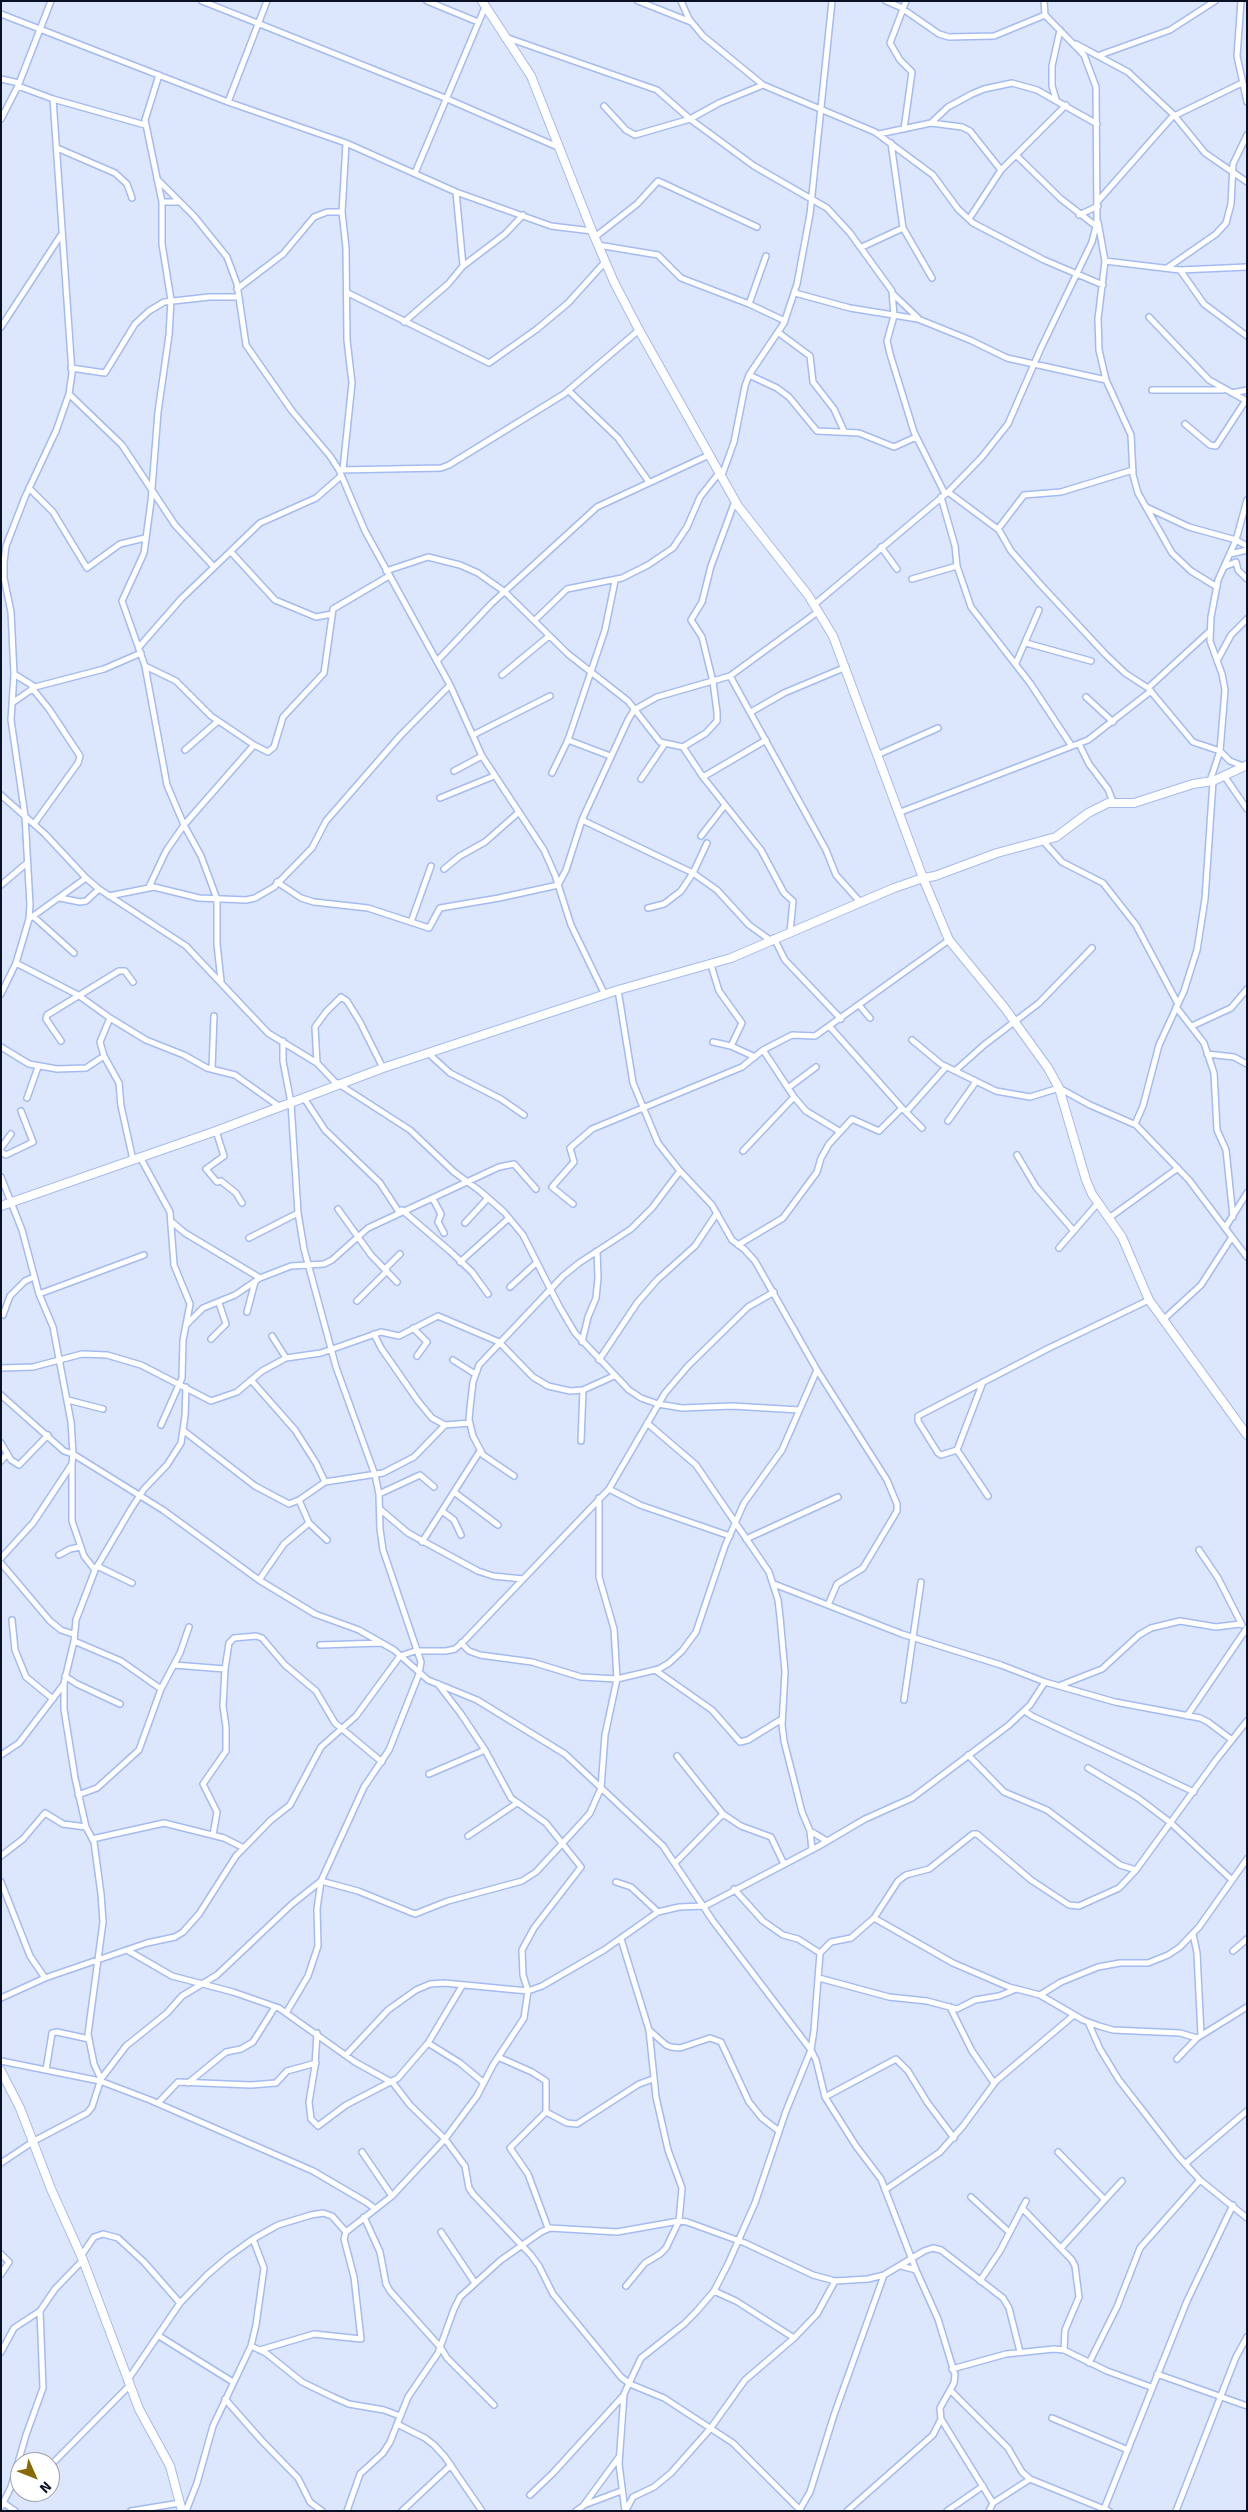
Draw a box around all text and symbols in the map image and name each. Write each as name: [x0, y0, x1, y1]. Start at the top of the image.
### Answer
north arrow: [10, 2452, 60, 2502]
text: N: [36, 2478, 55, 2496]

